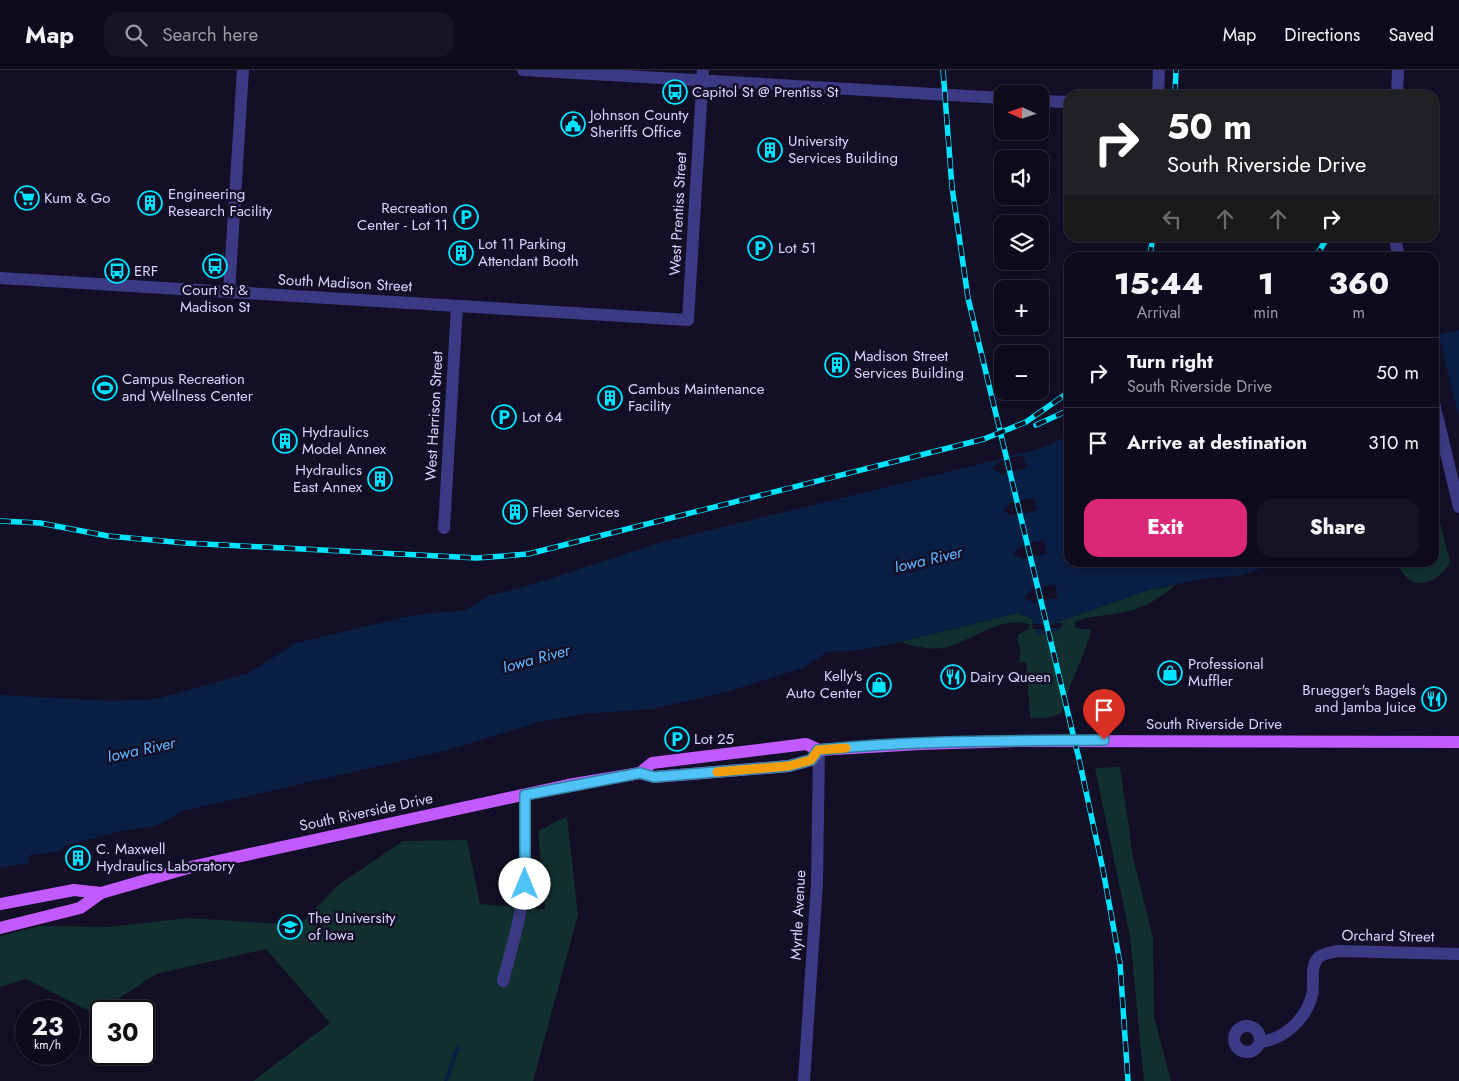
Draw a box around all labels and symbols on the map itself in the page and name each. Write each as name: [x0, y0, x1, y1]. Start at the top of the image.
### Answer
bus stop icon: Capitol St @ Prentiss St: [662, 79, 688, 105]
place label: Capitol St @ Prentiss St: [692, 81, 839, 103]
north arrow: [994, 85, 1049, 140]
place label: Johnson County Sheriffs Office: [588, 104, 689, 143]
public building icon: Johnson County Sheriffs Office: [560, 111, 586, 137]
place label: University Services Building: [788, 130, 898, 169]
building icon: University Services Building: [757, 137, 783, 163]
street label: West Prentiss Street: [664, 151, 692, 276]
place label: Engineering Research Facility: [168, 183, 273, 222]
supermarket icon: Kum & Go: [14, 185, 40, 211]
place label: Kum & Go: [44, 187, 111, 209]
building icon: Engineering Research Facility: [137, 190, 163, 216]
place label: Recreation Center - Lot 11: [357, 197, 448, 236]
parking icon: Recreation Center - Lot 11: [453, 204, 479, 230]
place label: Lot 11 Parking Attendant Booth: [478, 233, 579, 272]
parking icon: Lot 51: [747, 235, 773, 261]
place label: Lot 51: [778, 237, 816, 259]
building icon: Lot 11 Parking Attendant Booth: [448, 240, 474, 266]
bus stop icon: Court St & Madison St: [202, 253, 228, 279]
bus stop icon: ERF: [104, 258, 130, 284]
place label: ERF: [134, 260, 158, 282]
street label: South Madison Street: [277, 268, 413, 298]
place label: Court St & Madison St: [180, 279, 251, 318]
place label: Madison Street Services Building: [854, 345, 964, 384]
street label: West Harrison Street: [420, 350, 448, 482]
building icon: Madison Street Services Building: [824, 352, 850, 378]
place label: Campus Recreation and Wellness Center: [122, 368, 254, 407]
sports icon: Campus Recreation and Wellness Center: [92, 375, 118, 401]
place label: Cambus Maintenance Facility: [628, 378, 765, 417]
building icon: Cambus Maintenance Facility: [597, 385, 623, 411]
parking icon: Lot 64: [491, 404, 517, 430]
place label: Lot 64: [522, 406, 563, 428]
place label: Hydraulics Model Annex: [302, 421, 387, 460]
building icon: Hydraulics Model Annex: [272, 428, 298, 454]
place label: Hydraulics East Annex: [293, 459, 363, 498]
building icon: Hydraulics East Annex: [367, 466, 393, 492]
building icon: Fleet Services: [502, 499, 528, 525]
place label: Fleet Services: [532, 501, 619, 523]
water label: Iowa River: [892, 540, 966, 578]
water label: Iowa River: [500, 638, 574, 679]
place label: Professional Muffler: [1188, 653, 1264, 692]
shop icon: Professional Muffler: [1157, 660, 1183, 686]
restaurant icon: Dairy Queen: [940, 664, 966, 690]
place label: Kelly's Auto Center: [786, 665, 863, 704]
place label: Dairy Queen: [970, 666, 1051, 688]
shop icon: Kelly's Auto Center: [866, 672, 892, 698]
place label: Bruegger's Bagels and Jamba Juice: [1302, 679, 1416, 718]
restaurant icon: Bruegger's Bagels and Jamba Juice: [1421, 686, 1447, 712]
pin: [1083, 689, 1125, 740]
street label: South Riverside Drive: [1146, 713, 1282, 735]
parking icon: Lot 25: [664, 726, 690, 752]
place label: Lot 25: [694, 728, 734, 750]
water label: Iowa River: [105, 731, 179, 768]
street label: South Riverside Drive: [297, 787, 435, 837]
place label: C. Maxwell Hydraulics Laboratory: [96, 838, 235, 877]
building icon: C. Maxwell Hydraulics Laboratory: [65, 845, 91, 871]
position arrow: [498, 857, 550, 909]
street label: Myrtle Avenue: [785, 869, 811, 960]
place label: The University of Iowa: [308, 907, 396, 946]
school or university icon: The University of Iowa: [277, 914, 303, 940]
street label: Orchard Street: [1341, 924, 1435, 948]
speed limit sign: 30: [90, 1000, 155, 1065]

